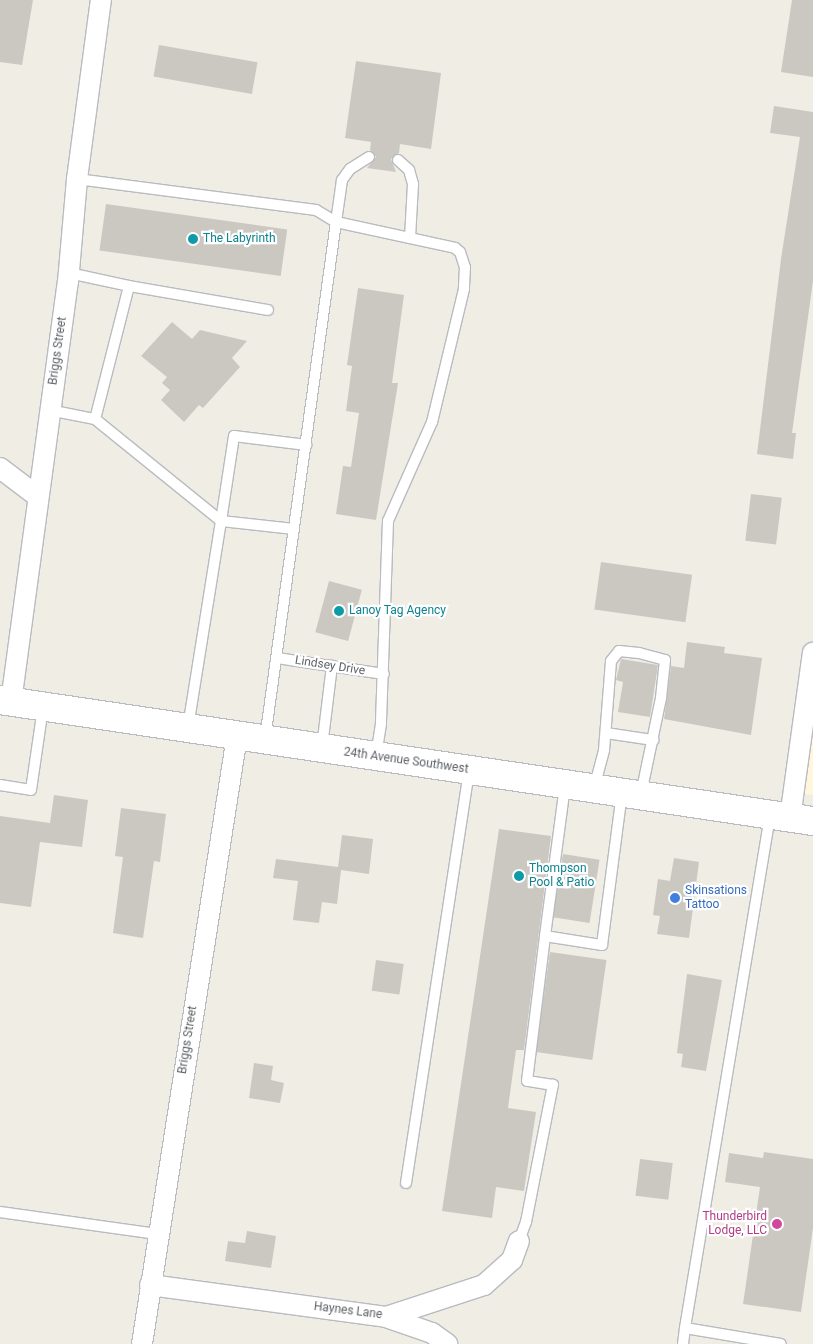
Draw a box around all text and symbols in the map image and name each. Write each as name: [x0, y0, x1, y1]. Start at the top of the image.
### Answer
place label: The Labyrinth: [203, 232, 276, 246]
marker: The Labyrinth: [187, 233, 199, 245]
street label: Briggs Street: [46, 316, 70, 386]
place label: Lanoy Tag Agency: [349, 604, 446, 618]
marker: Lanoy Tag Agency: [333, 605, 345, 617]
street label: Lindsey Drive: [294, 653, 366, 679]
street label: 24th Avenue Southwest: [343, 745, 469, 777]
place label: Thompson Pool & Patio: [529, 862, 594, 890]
marker: Thompson Pool & Patio: [513, 870, 525, 882]
place label: Skinsations Tattoo: [685, 884, 747, 912]
marker: Skinsations Tattoo: [669, 892, 681, 904]
street label: Briggs Street: [176, 1005, 200, 1075]
place label: Thunderbird Lodge, LLC: [702, 1210, 767, 1238]
marker: Thunderbird Lodge, LLC: [771, 1218, 783, 1230]
street label: Haynes Lane: [313, 1300, 383, 1322]

